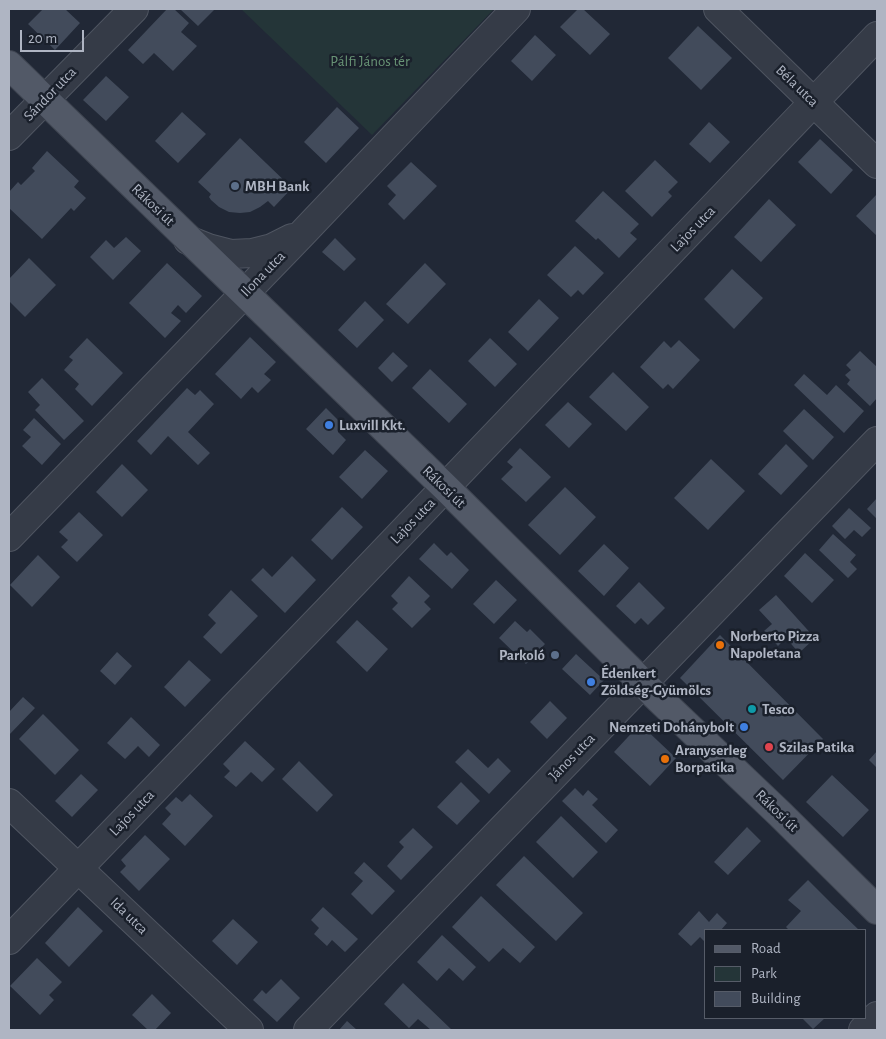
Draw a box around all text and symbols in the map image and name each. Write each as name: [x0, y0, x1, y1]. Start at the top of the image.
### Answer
scale bar: [22, 20, 86, 52]
text: 20 m: [28, 31, 57, 46]
park label: Pálfi János tér: [330, 52, 410, 70]
street label: Béla utca: [772, 61, 822, 111]
street label: Sándor utca: [20, 63, 80, 125]
place label: MBH Bank: [245, 177, 310, 195]
street label: Rákosi út: [128, 180, 178, 230]
marker: MBH Bank: [229, 180, 241, 192]
street label: Lajos utca: [667, 202, 719, 256]
street label: Ilona utca: [237, 247, 289, 301]
place label: Luxvill Kkt.: [339, 416, 405, 434]
marker: Luxvill Kkt.: [323, 419, 335, 431]
street label: Rákosi út: [419, 462, 469, 512]
street label: Lajos utca: [387, 494, 439, 548]
place label: Norberto Pizza Napoletana: [730, 627, 820, 662]
marker: Norberto Pizza Napoletana: [714, 639, 726, 651]
place label: Parkoló: [499, 646, 545, 664]
marker: Parkoló: [549, 649, 561, 661]
place label: Édenkert Zöldség-Gyümölcs: [601, 664, 711, 699]
marker: Édenkert Zöldség-Gyümölcs: [585, 676, 597, 688]
place label: Tesco: [762, 700, 795, 718]
marker: Tesco: [746, 703, 758, 715]
place label: Nemzeti Dohánybolt: [609, 718, 734, 736]
marker: Nemzeti Dohánybolt: [738, 721, 750, 733]
street label: János utca: [545, 730, 599, 784]
place label: Szilas Patika: [779, 738, 854, 756]
place label: Aranyserleg Borpatika: [675, 741, 747, 776]
marker: Szilas Patika: [763, 741, 775, 753]
marker: Aranyserleg Borpatika: [659, 753, 671, 765]
street label: Lajos utca: [106, 786, 158, 840]
street label: Rákosi út: [752, 786, 802, 836]
street label: Ida utca: [106, 894, 152, 938]
legend: [704, 929, 866, 1019]
text: Road: [751, 941, 781, 956]
text: Park: [751, 966, 777, 981]
text: Building: [751, 991, 801, 1006]

